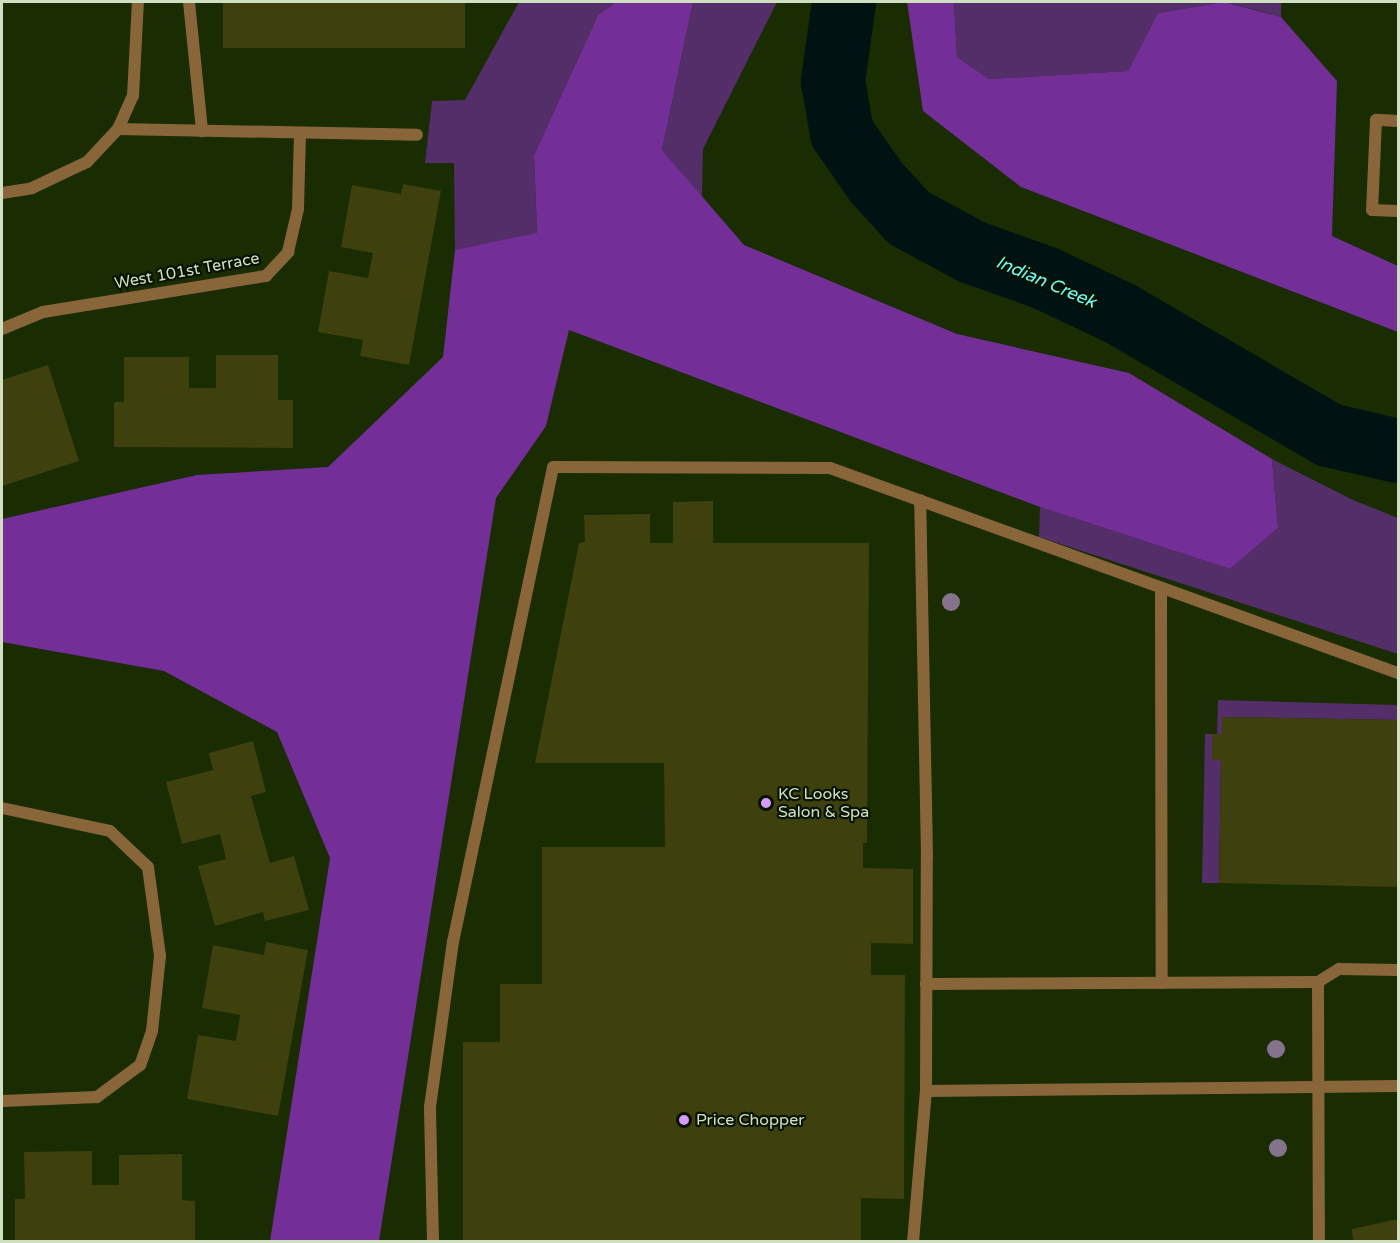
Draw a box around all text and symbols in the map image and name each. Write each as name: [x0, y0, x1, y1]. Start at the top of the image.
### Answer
street label: West 101st Terrace: [113, 249, 261, 293]
water label: Indian Creek: [993, 251, 1099, 313]
place label: KC Looks Salon & Spa: [778, 784, 869, 822]
marker: KC Looks Salon & Spa: [759, 796, 773, 810]
place label: Price Chopper: [696, 1110, 804, 1130]
marker: Price Chopper: [677, 1113, 691, 1127]

